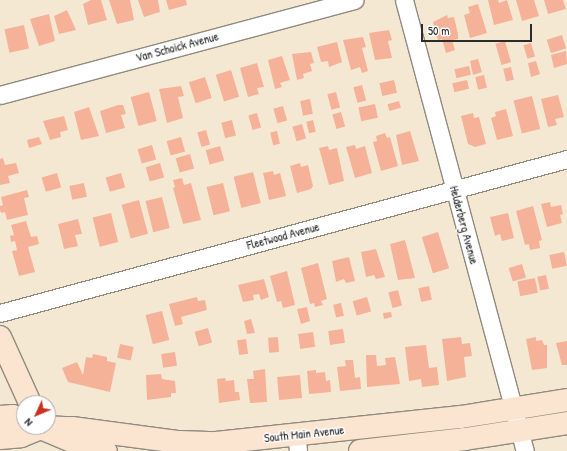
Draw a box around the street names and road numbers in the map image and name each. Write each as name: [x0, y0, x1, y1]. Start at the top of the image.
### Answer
street label: Van Schoick Avenue: [134, 29, 220, 65]
street label: Helderberg Avenue: [447, 184, 481, 266]
street label: Fleetwood Avenue: [245, 219, 321, 253]
street label: South Main Avenue: [263, 423, 345, 445]

